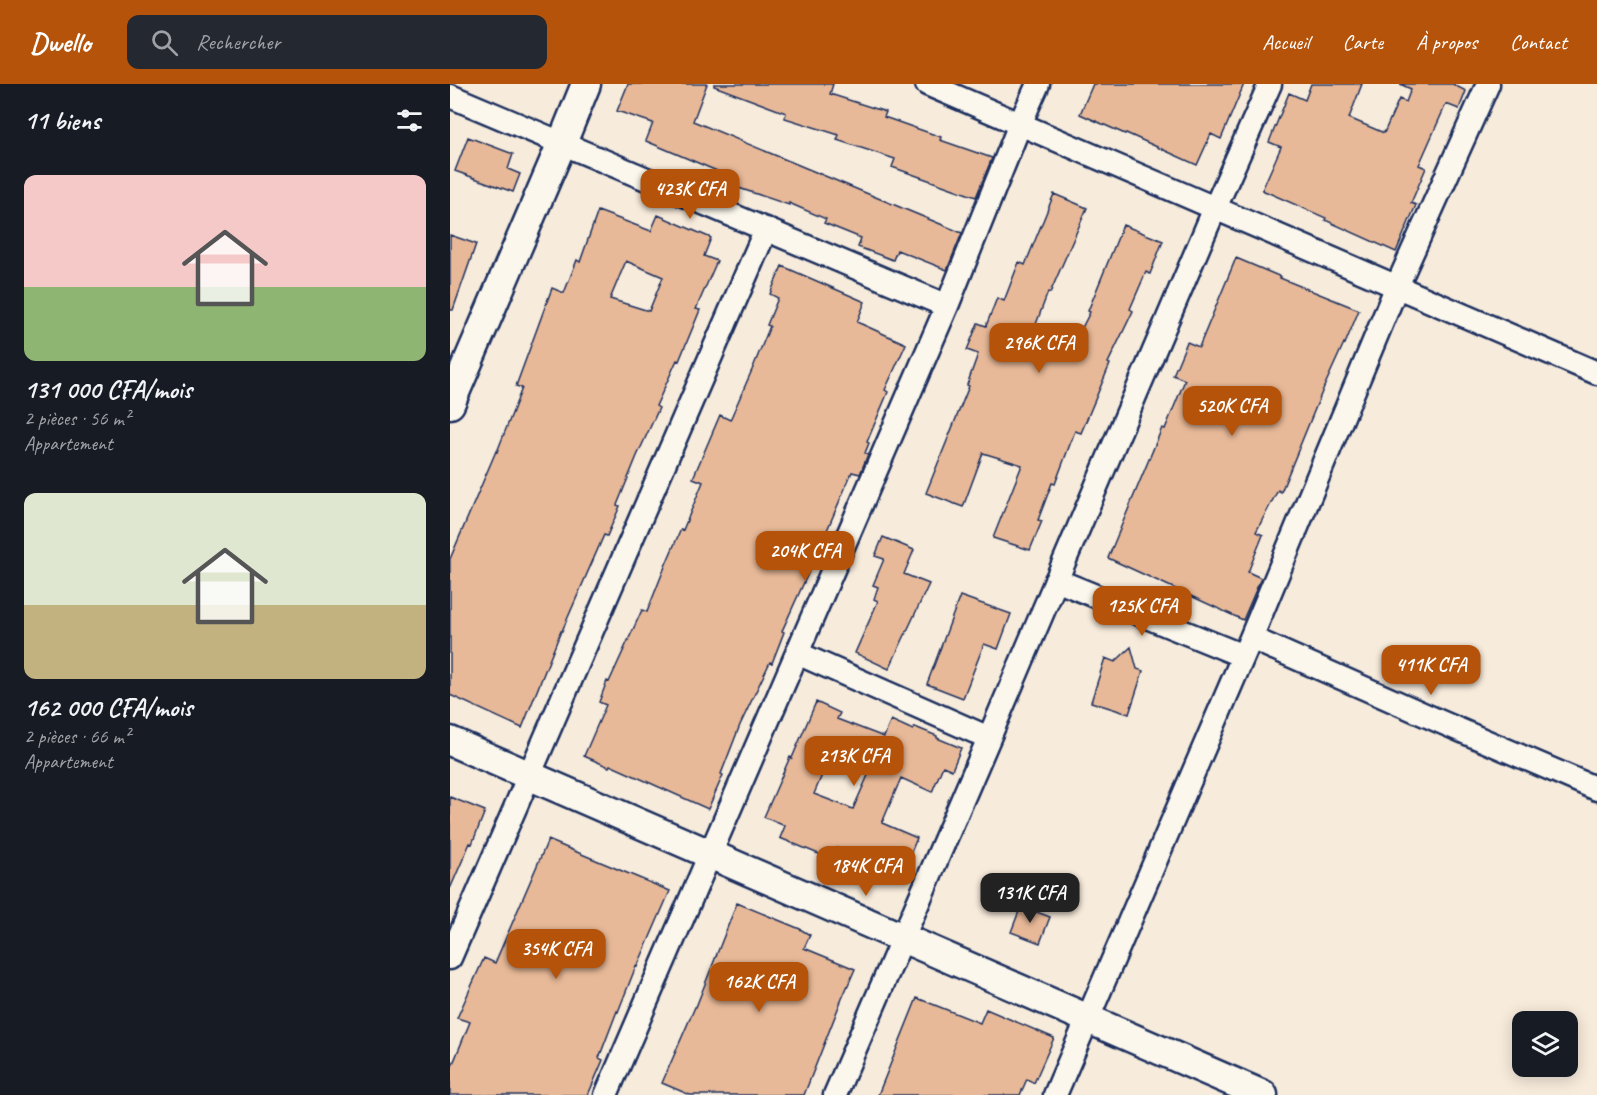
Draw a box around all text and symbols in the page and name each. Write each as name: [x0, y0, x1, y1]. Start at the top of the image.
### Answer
search box: [127, 15, 547, 69]
text: Dwello: [30, 25, 91, 60]
icon: search: [148, 26, 181, 59]
text: Rechercher: [196, 28, 280, 56]
text: Accueil: [1262, 29, 1310, 55]
text: Carte: [1343, 29, 1383, 55]
text: À propos: [1416, 29, 1477, 55]
text: Contact: [1510, 29, 1567, 55]
text: 11 biens: [24, 104, 100, 137]
icon: filters: [393, 104, 426, 137]
pin: 423K CFA: [628, 169, 752, 220]
text: 423K CFA: [655, 176, 725, 201]
icon: home: [171, 214, 279, 322]
pin: 296K CFA: [977, 323, 1101, 374]
text: 296K CFA: [1003, 330, 1075, 355]
text: 131 000 CFA/mois: [24, 373, 192, 406]
pin: 520K CFA: [1170, 386, 1294, 437]
text: 520K CFA: [1197, 393, 1267, 418]
text: 2 pièces · 56 m²: [24, 406, 130, 431]
text: Appartement: [24, 431, 113, 456]
pin: 204K CFA: [743, 531, 867, 582]
icon: home: [171, 532, 279, 640]
text: 204K CFA: [770, 538, 840, 563]
pin: 125K CFA: [1080, 586, 1204, 637]
text: 125K CFA: [1107, 593, 1177, 618]
pin: 411K CFA: [1369, 645, 1493, 696]
text: 411K CFA: [1396, 652, 1466, 677]
text: 162 000 CFA/mois: [24, 691, 192, 724]
text: 2 pièces · 66 m²: [24, 724, 130, 749]
pin: 213K CFA: [792, 736, 916, 787]
text: 213K CFA: [819, 743, 889, 768]
text: Appartement: [24, 749, 113, 774]
pin: 184K CFA: [804, 846, 928, 897]
text: 184K CFA: [831, 853, 901, 878]
pin: 131K CFA: [968, 873, 1092, 924]
text: 131K CFA: [995, 880, 1065, 905]
pin: 354K CFA: [494, 929, 618, 980]
text: 354K CFA: [521, 936, 591, 961]
pin: 162K CFA: [697, 962, 821, 1013]
text: 162K CFA: [723, 969, 795, 994]
map controls: [1512, 1011, 1578, 1077]
button: layers: [1512, 1011, 1578, 1077]

